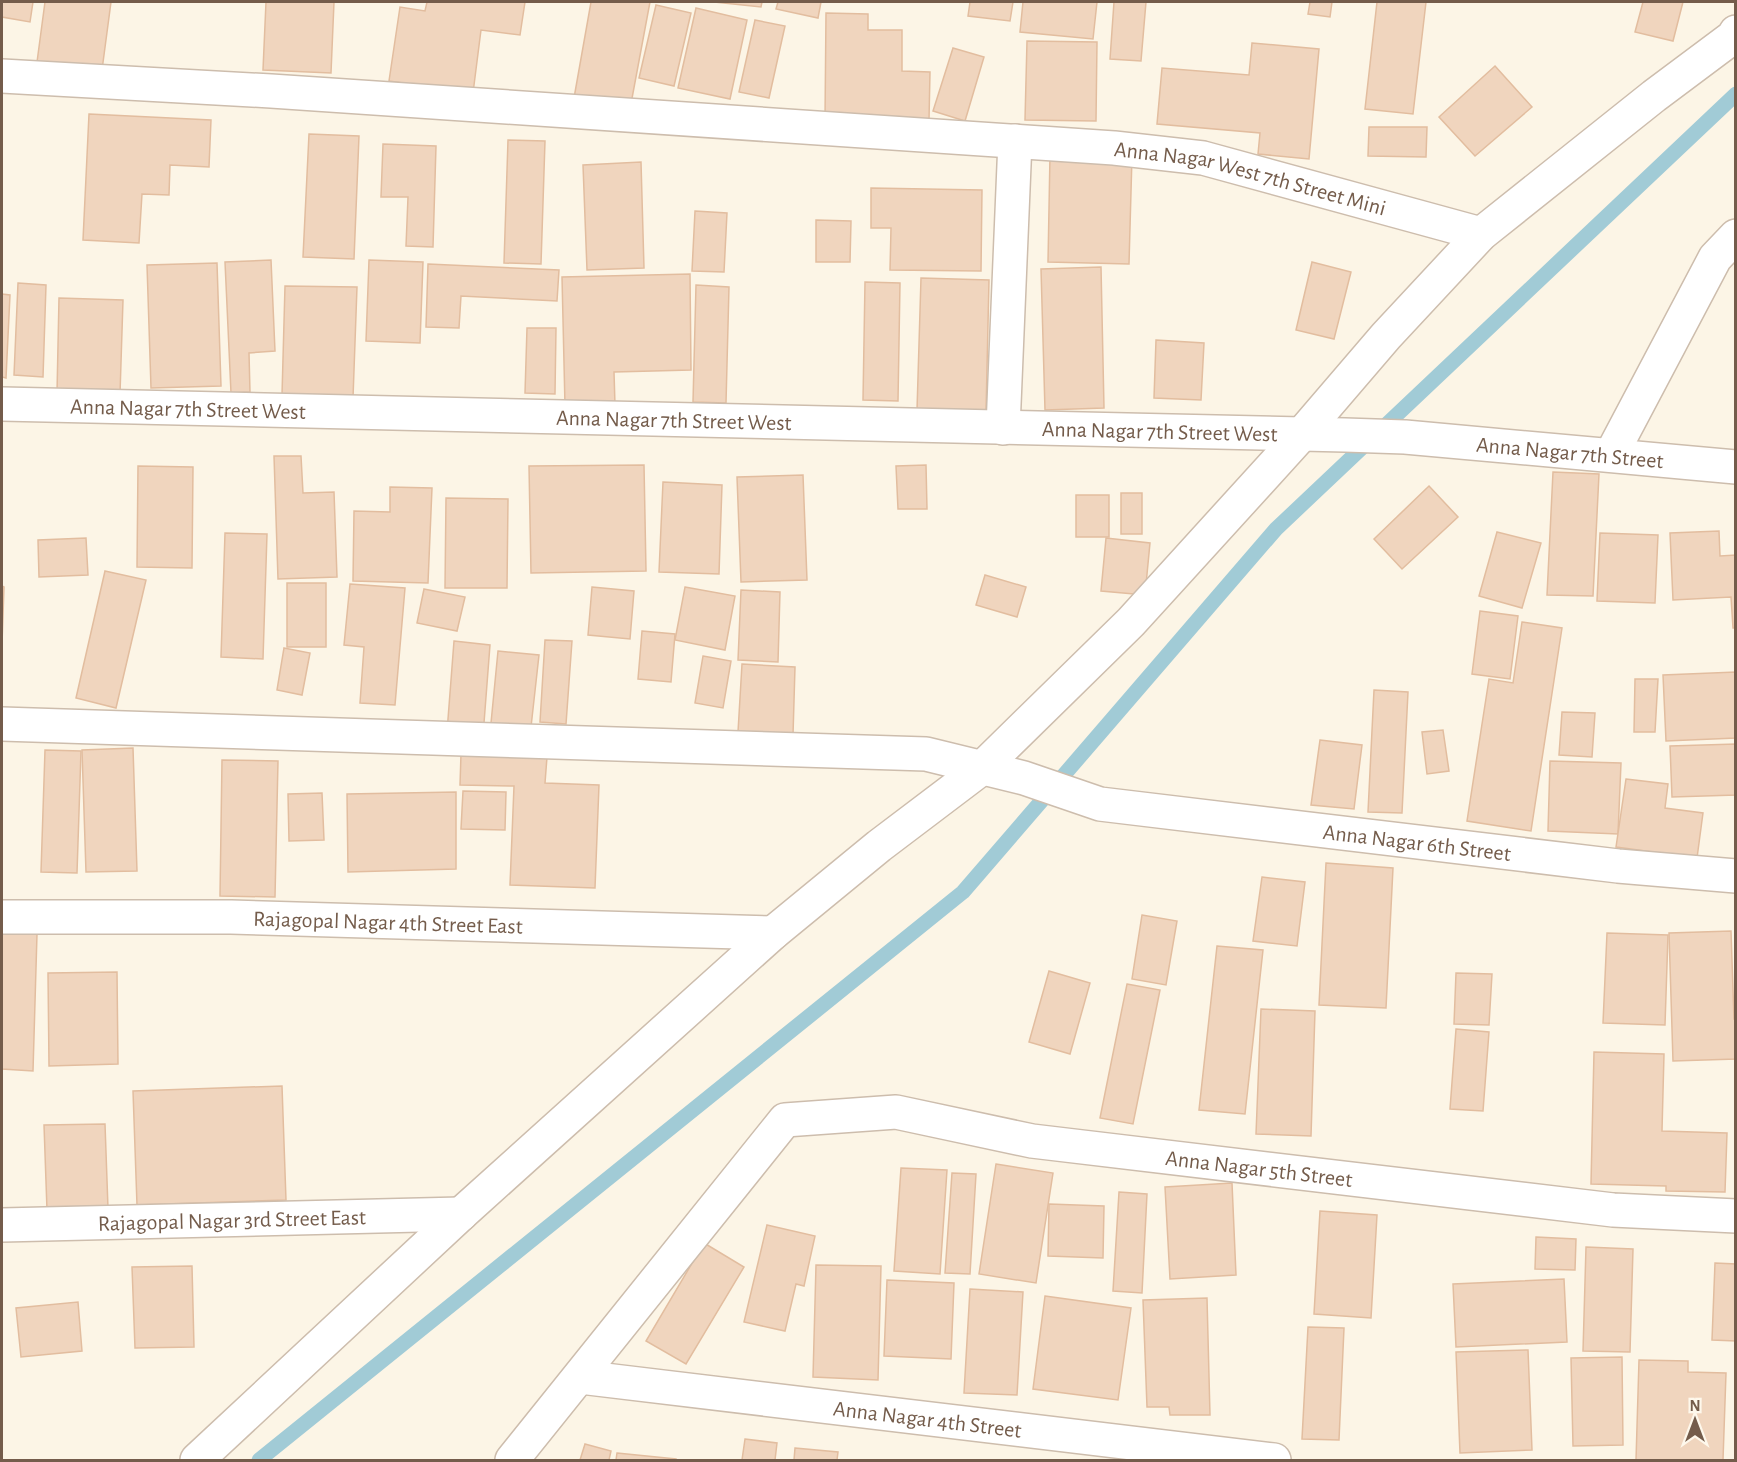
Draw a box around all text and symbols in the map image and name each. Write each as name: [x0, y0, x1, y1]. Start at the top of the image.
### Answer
street label: Anna Nagar West 7th Street Mini: [1113, 138, 1388, 220]
street label: Anna Nagar 7th Street West: [70, 396, 306, 423]
street label: Anna Nagar 7th Street West: [556, 407, 792, 434]
street label: Anna Nagar 7th Street West: [1042, 418, 1278, 445]
street label: Anna Nagar 7th Street: [1475, 434, 1664, 472]
street label: Anna Nagar 6th Street: [1322, 821, 1512, 865]
street label: Rajagopal Nagar 4th Street East: [253, 908, 523, 938]
street label: Anna Nagar 5th Street: [1164, 1147, 1353, 1191]
street label: Rajagopal Nagar 3rd Street East: [98, 1206, 366, 1235]
north arrow: [1665, 1390, 1725, 1450]
street label: Anna Nagar 4th Street: [832, 1397, 1023, 1442]
text: N: [1689, 1398, 1701, 1414]

